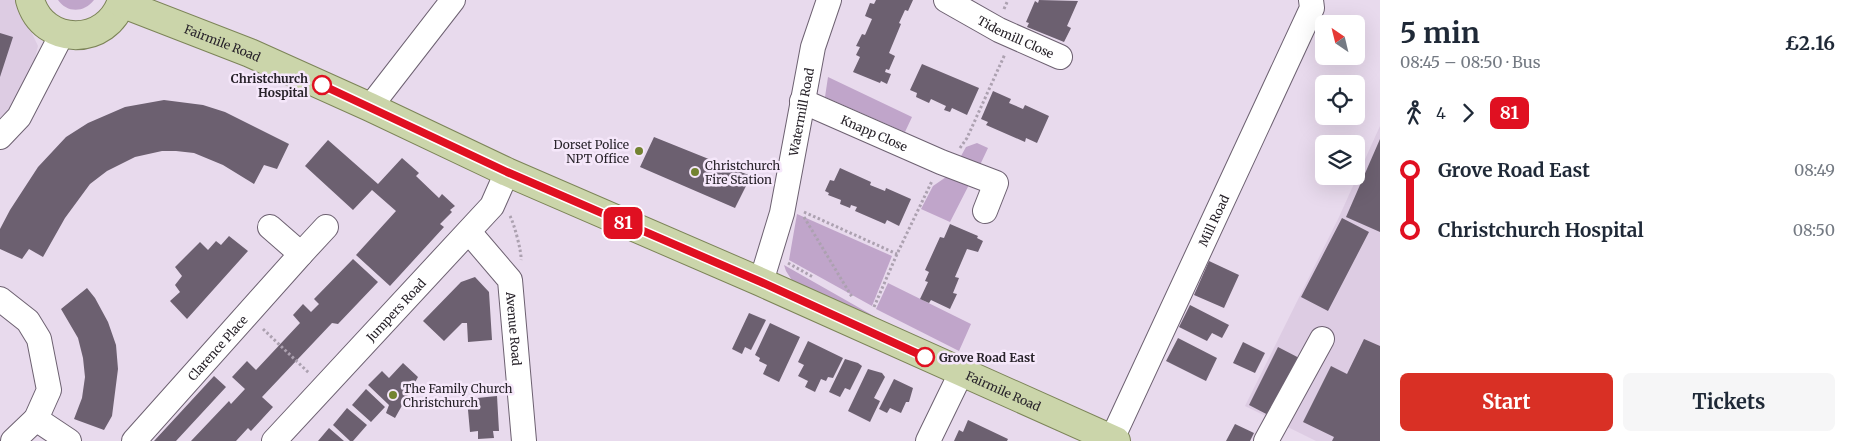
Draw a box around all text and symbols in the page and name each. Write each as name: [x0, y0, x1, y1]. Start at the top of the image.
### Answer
street label: Tidemill Close: [975, 12, 1056, 61]
north arrow: [1315, 15, 1365, 65]
map controls: [1315, 15, 1365, 185]
text: 5 min: [1400, 15, 1480, 51]
street label: Fairmile Road: [182, 21, 263, 64]
text: £2.16: [1785, 31, 1835, 55]
text: 08:45 – 08:50 · Bus: [1400, 52, 1541, 72]
street label: Watermill Road: [785, 67, 816, 158]
place label: Christchurch Hospital: [231, 71, 308, 100]
marker: Christchurch Hospital: [312, 75, 332, 95]
button: locate: [1315, 75, 1365, 125]
icon: walk: [1400, 99, 1428, 127]
icon: forward: [1454, 99, 1482, 127]
text: 81: [1500, 101, 1519, 124]
text: 4: [1436, 103, 1446, 123]
street label: Knapp Close: [839, 112, 910, 154]
button: layers: [1315, 135, 1365, 185]
place label: Dorset Police NPT Office: [554, 137, 629, 166]
marker: Dorset Police NPT Office: [633, 145, 645, 157]
place label: Christchurch Fire Station: [705, 158, 780, 187]
text: Grove Road East: [1438, 158, 1590, 182]
text: 08:49: [1794, 160, 1835, 180]
marker: Christchurch Fire Station: [689, 166, 701, 178]
street label: Mill Road: [1195, 192, 1232, 249]
line badge: 81: [600, 207, 646, 239]
text: 81: [614, 211, 632, 234]
text: Christchurch Hospital: [1438, 218, 1644, 242]
text: 08:50: [1793, 220, 1835, 240]
street label: Jumpers Road: [362, 275, 429, 345]
street label: Avenue Road: [503, 290, 525, 366]
street label: Clarence Place: [184, 312, 250, 384]
marker: Grove Road East: [915, 347, 935, 367]
place label: Grove Road East: [939, 350, 1035, 365]
street label: Fairmile Road: [964, 367, 1043, 414]
button: Start: [1400, 373, 1613, 431]
button: Tickets: [1623, 373, 1835, 431]
place label: The Family Church Christchurch: [403, 381, 513, 410]
marker: The Family Church Christchurch: [387, 389, 399, 401]

